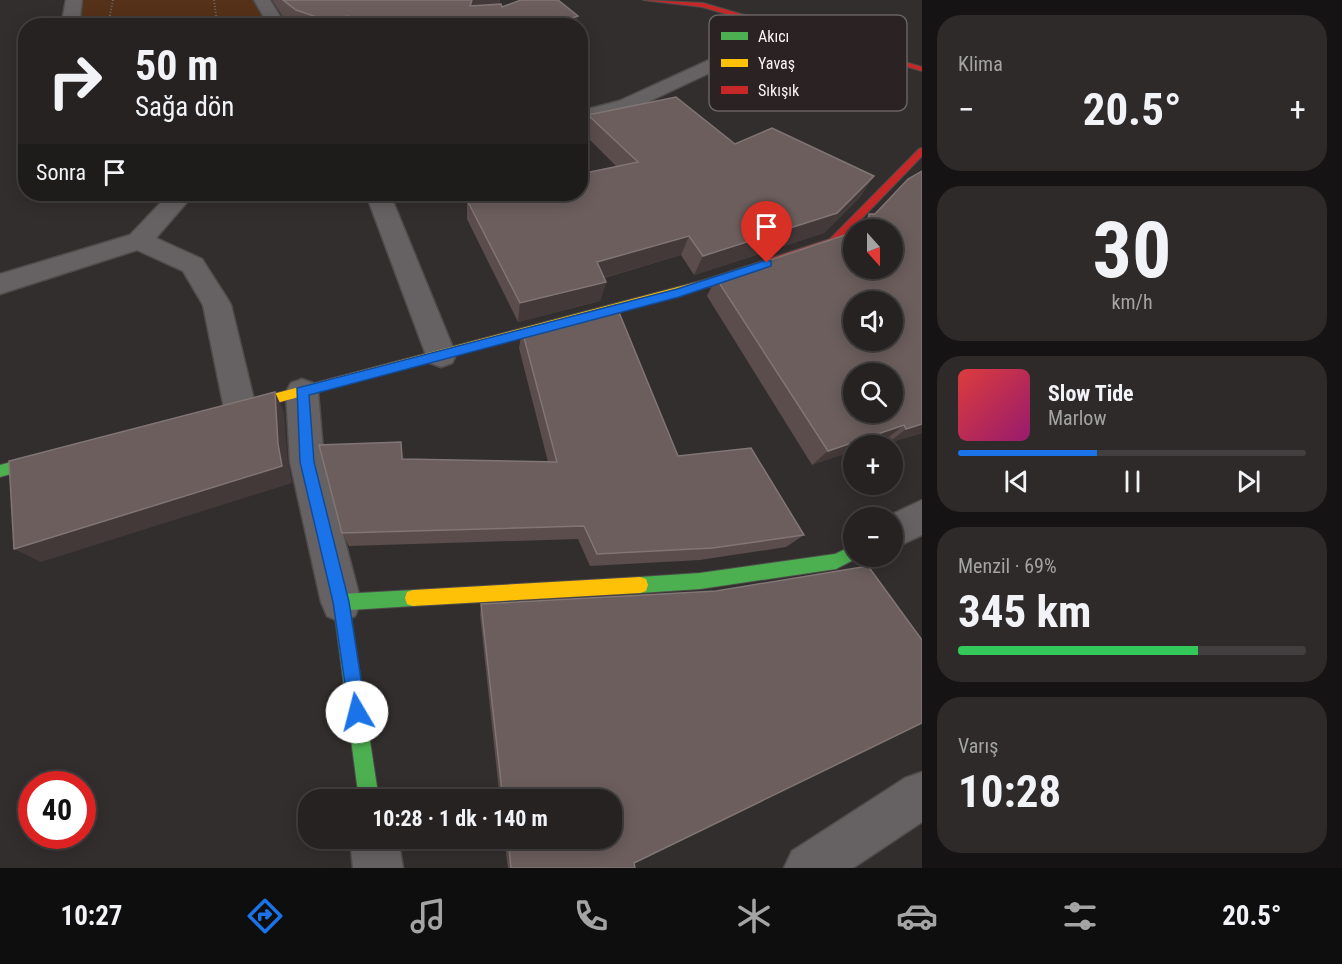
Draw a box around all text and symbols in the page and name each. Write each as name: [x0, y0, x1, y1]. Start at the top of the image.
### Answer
legend: [709, 15, 907, 111]
text: Akıcı: [758, 27, 789, 46]
text: 50 m: [135, 41, 218, 90]
icon: right: [36, 42, 114, 120]
text: Klima: [958, 52, 1003, 76]
text: Yavaş: [758, 54, 795, 73]
text: Sıkışık: [758, 81, 800, 100]
text: 20.5°: [1083, 83, 1181, 136]
text: −: [958, 90, 975, 129]
text: +: [1290, 90, 1306, 129]
text: Sağa dön: [135, 91, 234, 123]
icon: arrive: [98, 156, 131, 189]
text: Sonra: [36, 160, 86, 185]
pin: [741, 201, 792, 263]
text: 30: [1093, 205, 1171, 296]
icon: arrive: [750, 210, 783, 243]
north arrow: [843, 219, 903, 279]
map controls: [843, 219, 903, 567]
text: km/h: [1111, 290, 1153, 314]
button: sound: [843, 291, 903, 351]
button: search: [843, 363, 903, 423]
text: Slow Tide: [1048, 381, 1134, 406]
text: Marlow: [1048, 406, 1106, 430]
button: +: [843, 435, 903, 495]
icon: previous: [1000, 465, 1033, 498]
icon: pause: [1116, 465, 1149, 498]
icon: next: [1232, 465, 1265, 498]
button: −: [843, 507, 903, 567]
text: Menzil · 69%: [958, 554, 1057, 578]
text: 345 km: [958, 585, 1091, 638]
position arrow: [325, 680, 389, 744]
text: Varış: [958, 734, 998, 758]
text: 10:28: [958, 765, 1061, 818]
speed limit sign: 40: [18, 771, 96, 849]
text: 10:28 · 1 dk · 140 m: [372, 806, 548, 831]
icon: directions: [244, 895, 286, 937]
icon: music: [407, 895, 449, 937]
icon: phone: [570, 895, 612, 937]
icon: climate: [733, 895, 775, 937]
icon: car: [896, 895, 938, 937]
icon: filters: [1059, 895, 1101, 937]
text: 10:27: [61, 900, 123, 932]
text: 20.5°: [1222, 900, 1281, 932]

